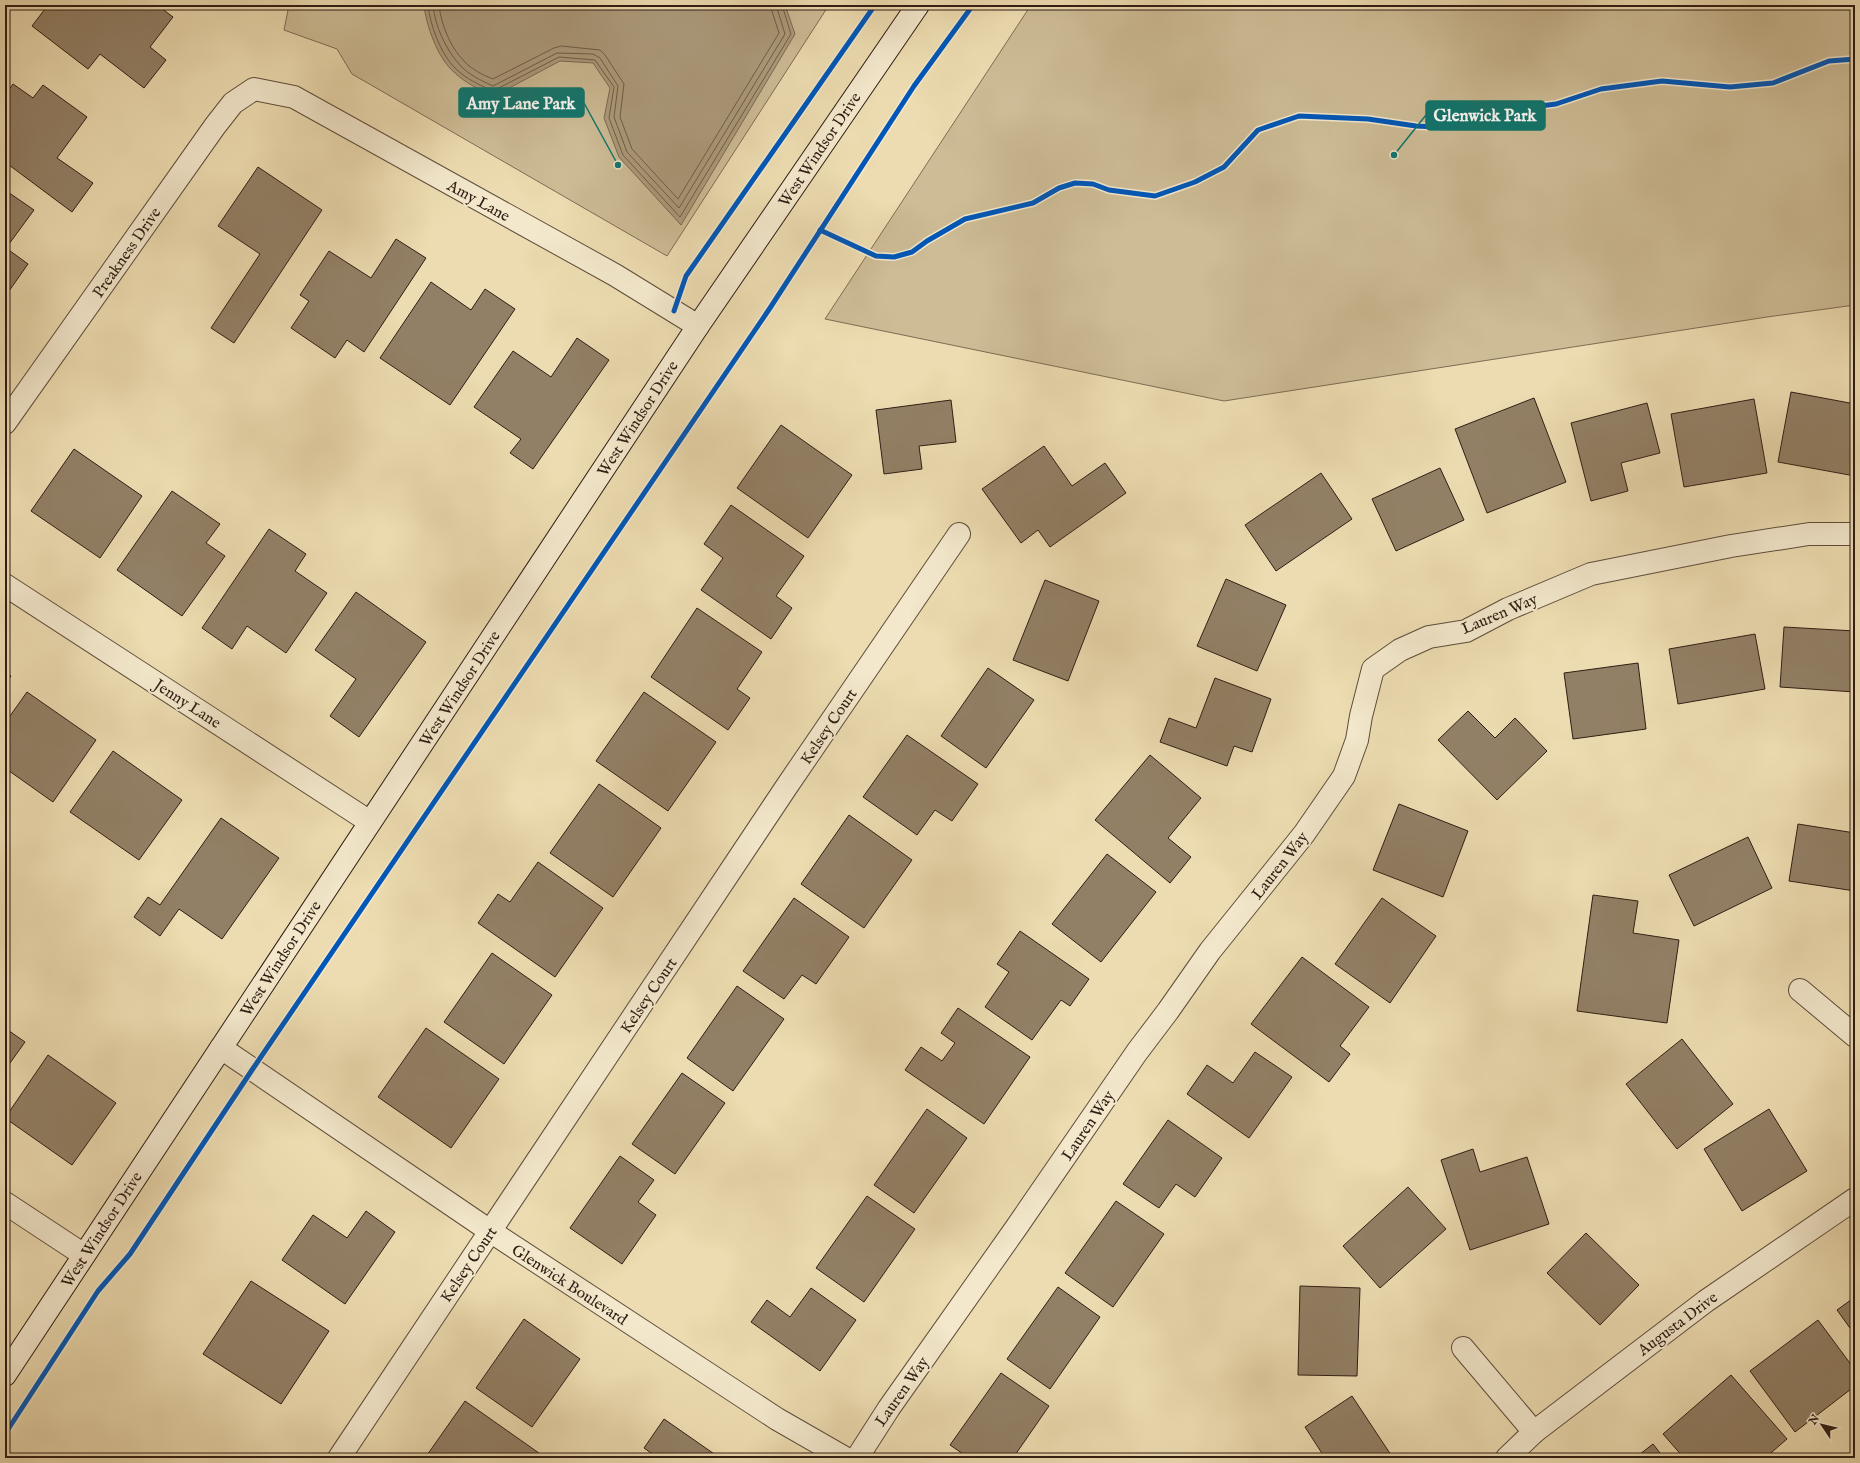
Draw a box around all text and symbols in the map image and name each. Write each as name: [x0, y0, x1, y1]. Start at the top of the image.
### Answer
callout: Amy Lane Park: [459, 88, 584, 117]
street label: West Windsor Drive: [775, 89, 866, 211]
text: Amy Lane Park: [466, 94, 576, 115]
callout: Glenwick Park: [1426, 101, 1545, 130]
text: Glenwick Park: [1434, 106, 1537, 127]
street label: Amy Lane: [442, 176, 513, 227]
street label: Preakness Drive: [89, 204, 166, 302]
street label: West Windsor Drive: [594, 358, 684, 481]
street label: Lauren Way: [1459, 590, 1541, 640]
street label: West Windsor Drive: [416, 628, 506, 751]
street label: Jenny Lane: [148, 675, 224, 734]
street label: Kelsey Court: [797, 685, 863, 769]
street label: Lauren Way: [1248, 828, 1313, 904]
street label: West Windsor Drive: [237, 898, 327, 1021]
street label: Kelsey Court: [617, 954, 683, 1038]
street label: Lauren Way: [1058, 1087, 1120, 1165]
street label: West Windsor Drive: [58, 1169, 148, 1292]
street label: Kelsey Court: [437, 1223, 503, 1307]
street label: Glenwick Boulevard: [507, 1241, 631, 1331]
street label: Augusta Drive: [1634, 1288, 1722, 1362]
street label: Lauren Way: [871, 1353, 934, 1431]
north arrow: [1802, 1405, 1842, 1445]
text: N: [1806, 1412, 1823, 1429]

